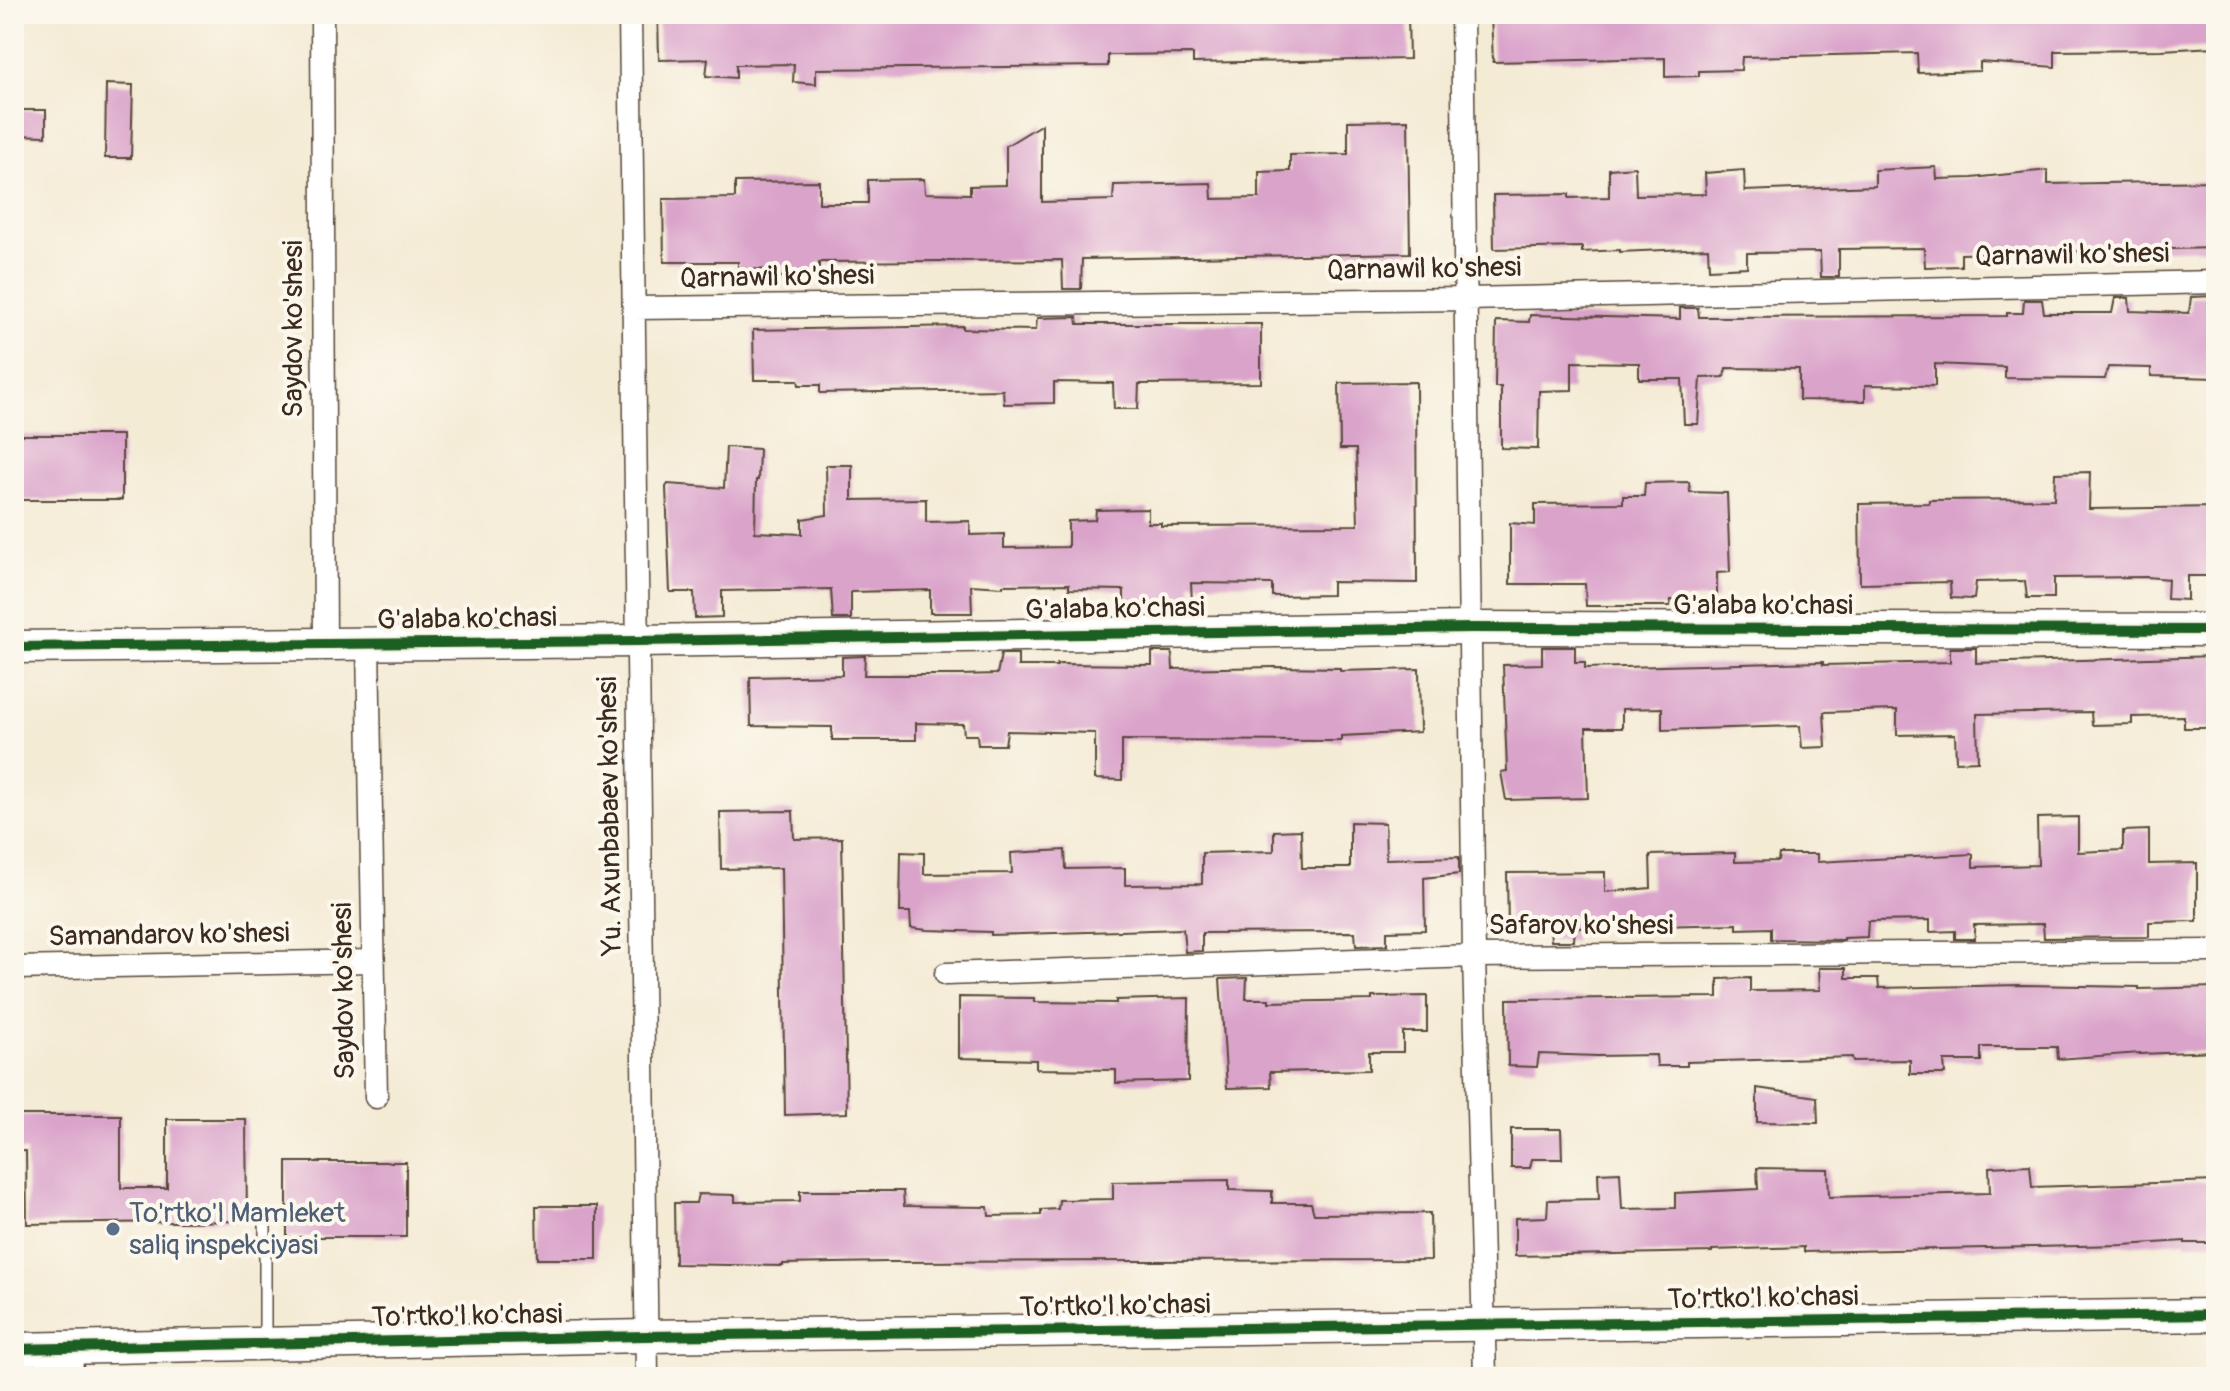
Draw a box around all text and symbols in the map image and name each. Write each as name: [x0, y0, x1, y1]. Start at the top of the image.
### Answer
street label: Qarnawil ko'shesi: [1974, 236, 2170, 274]
street label: Saydov ko'shesi: [276, 240, 311, 418]
street label: Qarnawil ko'shesi: [1326, 250, 1522, 288]
street label: Qarnawil ko'shesi: [679, 258, 875, 296]
street label: G'alaba ko'chasi: [1673, 588, 1853, 623]
street label: G'alaba ko'chasi: [1025, 590, 1205, 628]
street label: G'alaba ko'chasi: [377, 600, 557, 638]
street label: Yu. Axunbabaev ko'shesi: [590, 676, 630, 957]
street label: Saydov ko'shesi: [325, 902, 363, 1080]
street label: Safarov ko'shesi: [1489, 908, 1673, 943]
street label: Samandarov ko'shesi: [48, 915, 290, 955]
place label: To'rtko'l Mamleket saliq inspekciyasi: [129, 1196, 346, 1263]
marker: To'rtko'l Mamleket saliq inspekciyasi: [104, 1220, 122, 1238]
street label: To'rtko'l ko'chasi: [1667, 1279, 1859, 1317]
street label: To'rtko'l ko'chasi: [1019, 1287, 1211, 1325]
street label: To'rtko'l ko'chasi: [371, 1297, 563, 1335]

